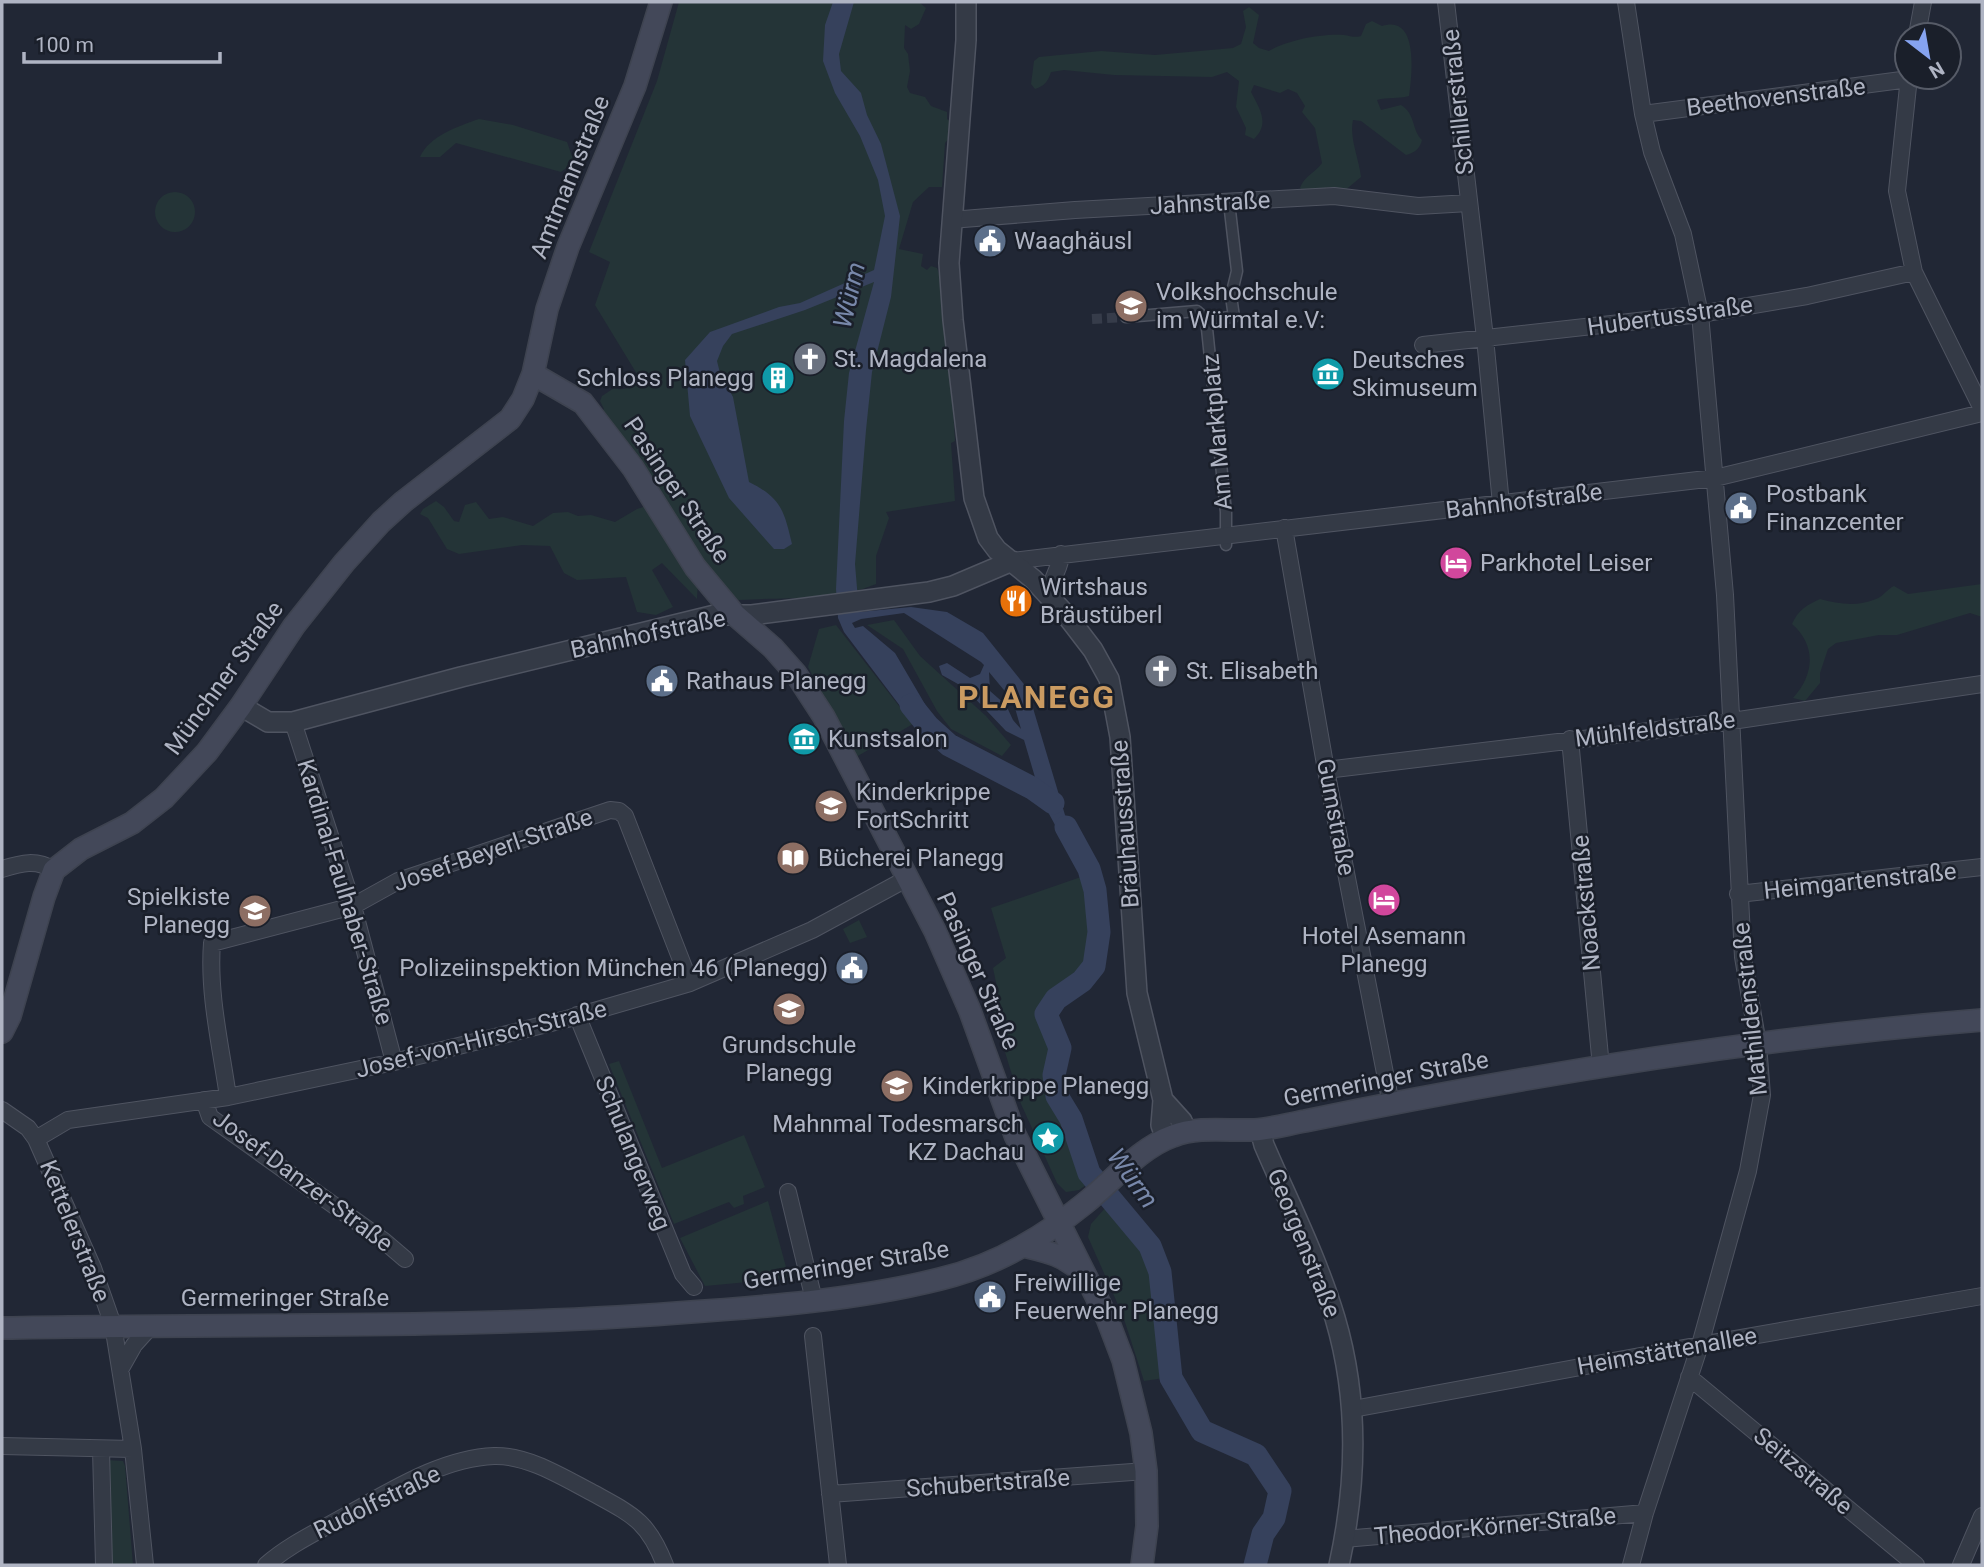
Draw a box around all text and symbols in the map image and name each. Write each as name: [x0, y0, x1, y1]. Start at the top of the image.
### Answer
scale bar: [24, 21, 220, 65]
north arrow: [1893, 21, 1963, 91]
street label: Schillerstraße: [1436, 28, 1480, 176]
text: 100 m: [35, 33, 94, 57]
text: N: [1925, 57, 1948, 83]
street label: Beethovenstraße: [1685, 72, 1867, 122]
street label: Amtmannstraße: [525, 91, 615, 263]
street label: Jahnstraße: [1149, 186, 1271, 220]
public building icon: Waaghäusl: [971, 222, 1009, 260]
place label: Waaghäusl: [1014, 227, 1132, 255]
water label: Würm: [827, 259, 871, 331]
place label: Volkshochschule im Würmtal e.V:: [1156, 278, 1337, 334]
school or university icon: Volkshochschule im Würmtal e.V:: [1112, 287, 1150, 325]
street label: Hubertusstraße: [1586, 291, 1754, 341]
church icon: St. Magdalena: [791, 340, 829, 378]
place label: St. Magdalena: [834, 345, 987, 373]
place label: Deutsches Skimuseum: [1352, 346, 1478, 402]
street label: Am Marktplatz: [1196, 353, 1238, 511]
museum icon: Deutsches Skimuseum: [1309, 355, 1347, 393]
building icon: Schloss Planegg: [759, 359, 797, 397]
place label: Schloss Planegg: [577, 364, 754, 392]
street label: Pasinger Straße: [618, 412, 736, 568]
street label: Bahnhofstraße: [1444, 477, 1604, 525]
place label: Postbank Finanzcenter: [1766, 480, 1904, 536]
public building icon: Postbank Finanzcenter: [1722, 489, 1760, 527]
hotel icon: Parkhotel Leiser: [1437, 544, 1475, 582]
place label: Parkhotel Leiser: [1480, 549, 1652, 577]
place label: Wirtshaus Bräustüberl: [1040, 573, 1163, 629]
restaurant icon: Wirtshaus Bräustüberl: [997, 582, 1035, 620]
street label: Münchner Straße: [159, 596, 289, 760]
street label: Bahnhofstraße: [568, 604, 728, 664]
church icon: St. Elisabeth: [1142, 652, 1180, 690]
place label: St. Elisabeth: [1186, 657, 1318, 685]
public building icon: Rathaus Planegg: [643, 662, 681, 700]
place label: Rathaus Planegg: [686, 667, 867, 695]
district label: PLANEGG: [958, 678, 1116, 716]
street label: Mühlfeldstraße: [1573, 705, 1737, 753]
museum icon: Kunstsalon: [785, 720, 823, 758]
place label: Kunstsalon: [828, 725, 948, 753]
street label: Bräuhausstraße: [1105, 739, 1145, 909]
street label: Kardinal-Faulhaber-Straße: [291, 756, 399, 1028]
street label: Gumstraße: [1311, 756, 1361, 878]
place label: Kinderkrippe FortSchritt: [856, 778, 990, 834]
school or university icon: Kinderkrippe FortSchritt: [812, 787, 850, 825]
street label: Josef-Beyerl-Straße: [390, 803, 596, 897]
street label: Noackstraße: [1566, 834, 1606, 972]
library icon: Bücherei Planegg: [774, 839, 812, 877]
place label: Bücherei Planegg: [818, 844, 1004, 872]
street label: Heimgartenstraße: [1762, 857, 1958, 905]
hotel icon: Hotel Asemann Planegg: [1365, 881, 1403, 919]
place label: Spielkiste Planegg: [127, 883, 230, 939]
street label: Pasinger Straße: [931, 888, 1025, 1054]
school or university icon: Spielkiste Planegg: [236, 892, 274, 930]
street label: Mathildenstraße: [1727, 921, 1773, 1097]
place label: Hotel Asemann Planegg: [1302, 922, 1466, 978]
public building icon: Polizeiinspektion München 46 (Planegg): [833, 949, 871, 987]
place label: Polizeiinspektion München 46 (Planegg): [399, 954, 828, 982]
school or university icon: Grundschule Planegg: [770, 990, 808, 1028]
street label: Josef-von-Hirsch-Straße: [353, 994, 609, 1084]
place label: Grundschule Planegg: [722, 1031, 856, 1087]
street label: Germeringer Straße: [1281, 1045, 1491, 1113]
school or university icon: Kinderkrippe Planegg: [878, 1067, 916, 1105]
street label: Schulangerweg: [589, 1072, 677, 1234]
place label: Kinderkrippe Planegg: [922, 1072, 1149, 1100]
street label: Josef-Danzer-Straße: [207, 1104, 399, 1258]
place label: Mahnmal Todesmarsch KZ Dachau: [772, 1110, 1024, 1166]
place icon: Mahnmal Todesmarsch KZ Dachau: [1029, 1119, 1067, 1157]
water label: Würm: [1101, 1142, 1165, 1214]
street label: Kettelerstraße: [34, 1156, 116, 1306]
street label: Georgenstraße: [1261, 1164, 1347, 1322]
street label: Germeringer Straße: [741, 1235, 951, 1295]
place label: Freiwillige Feuerwehr Planegg: [1014, 1269, 1219, 1325]
public building icon: Freiwillige Feuerwehr Planegg: [971, 1278, 1009, 1316]
street label: Germeringer Straße: [181, 1284, 389, 1312]
street label: Heimstättenallee: [1575, 1321, 1759, 1381]
street label: Seitzstraße: [1748, 1422, 1858, 1520]
street label: Rudolfstraße: [309, 1459, 445, 1545]
street label: Schubertstraße: [905, 1463, 1071, 1503]
street label: Theodor-Körner-Straße: [1373, 1501, 1617, 1551]

